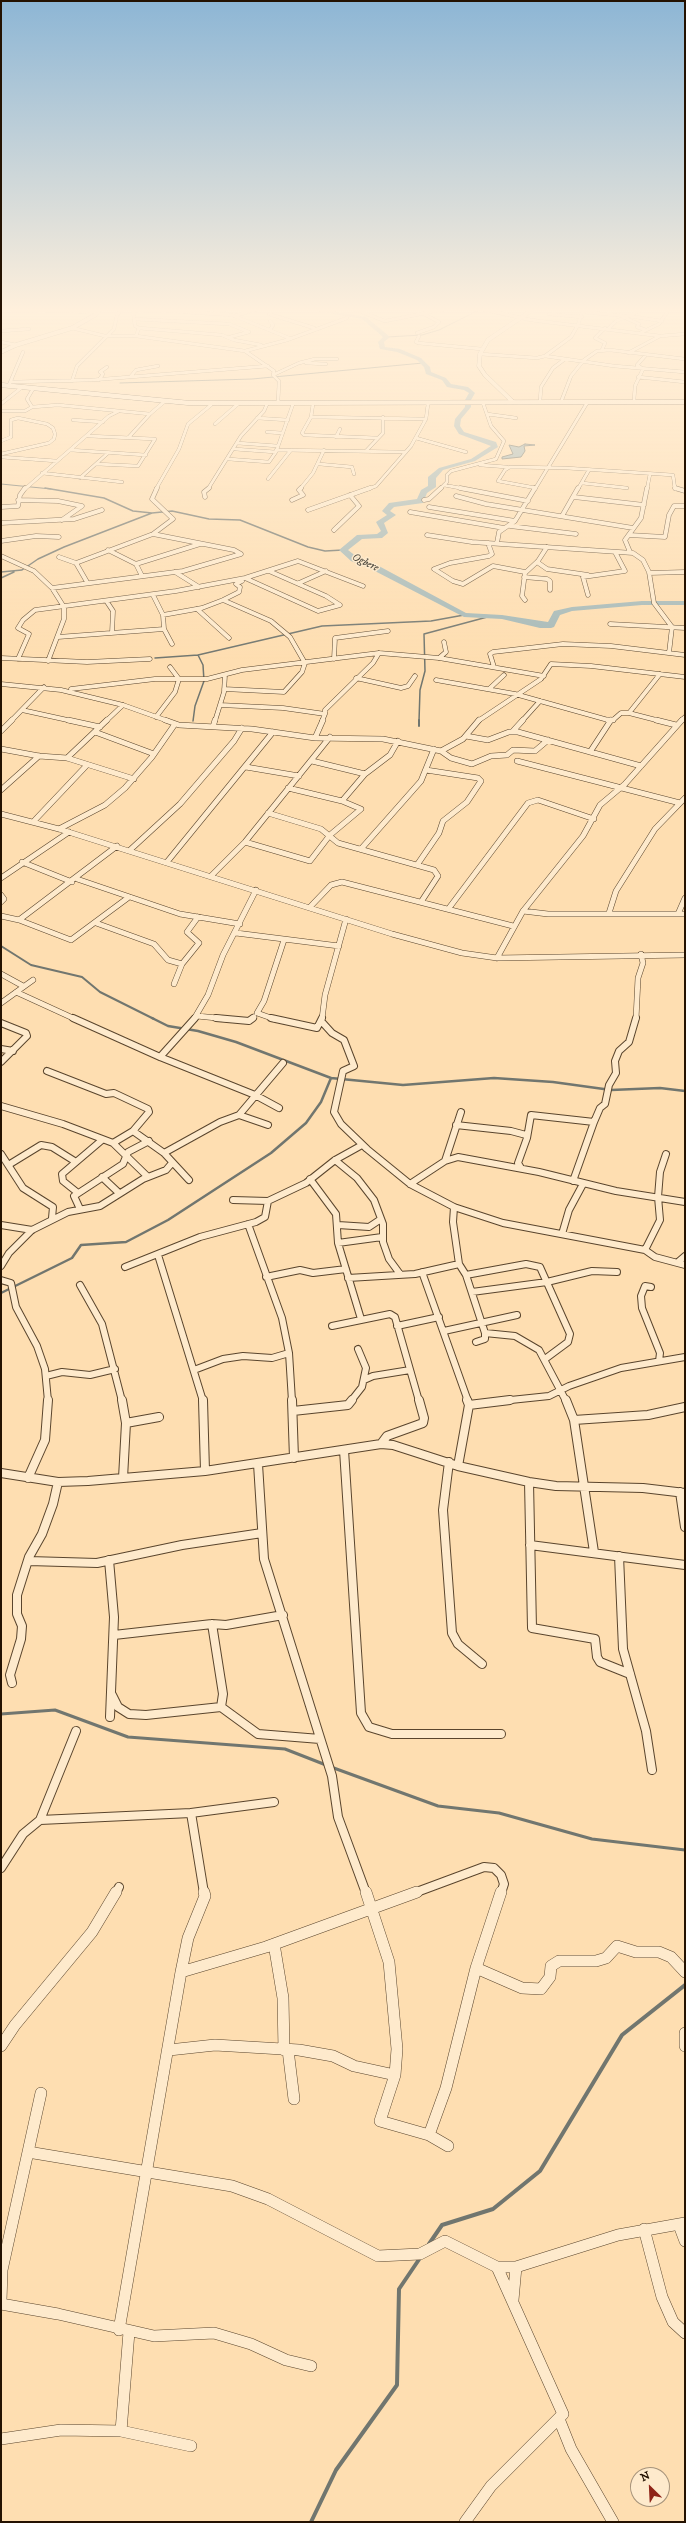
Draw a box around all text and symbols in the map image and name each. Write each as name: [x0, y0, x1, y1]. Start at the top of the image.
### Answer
water label: Ogbere: [350, 551, 380, 575]
north arrow: [630, 2467, 670, 2507]
text: N: [639, 2469, 652, 2485]

